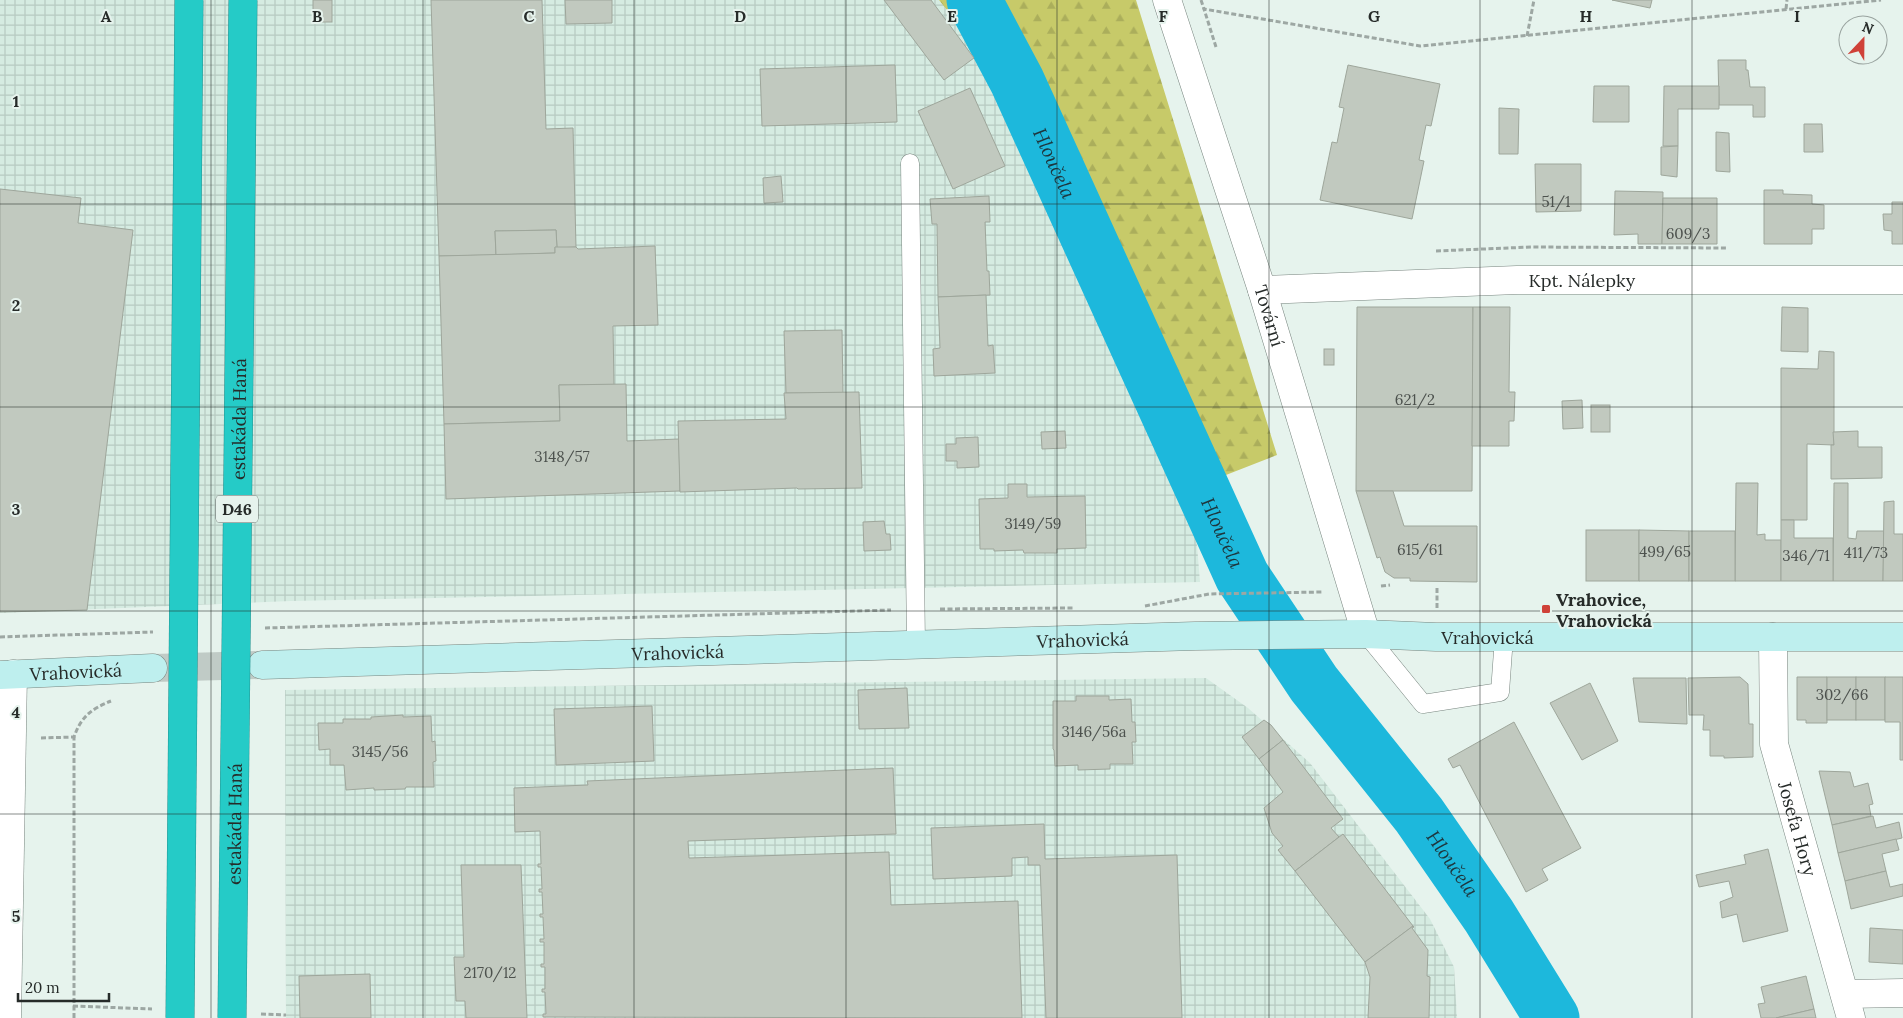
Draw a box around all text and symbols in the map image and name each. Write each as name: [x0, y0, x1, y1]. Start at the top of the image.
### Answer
text: A: [101, 6, 112, 26]
text: B: [312, 6, 323, 26]
text: C: [523, 6, 535, 26]
text: D: [734, 6, 746, 26]
text: E: [947, 6, 957, 26]
text: F: [1158, 6, 1168, 26]
text: G: [1368, 6, 1380, 26]
text: H: [1580, 6, 1593, 26]
text: I: [1794, 6, 1800, 26]
north arrow: [1838, 15, 1888, 65]
text: N: [1859, 18, 1876, 38]
text: 1: [13, 91, 19, 111]
water label: Hloučela: [1028, 124, 1081, 203]
house number: 51/1: [1541, 192, 1571, 212]
house number: 609/3: [1666, 224, 1710, 244]
street label: Kpt. Nálepky: [1528, 269, 1636, 292]
street label: Tovární: [1250, 282, 1290, 349]
text: 2: [12, 295, 20, 315]
street label: estakáda Haná: [226, 358, 251, 480]
house number: 621/2: [1395, 390, 1435, 410]
house number: 3148/57: [534, 447, 590, 467]
water label: Hloučela: [1196, 494, 1249, 572]
road number: D46: [216, 496, 258, 522]
text: 3: [12, 499, 21, 519]
house number: 3149/59: [1004, 514, 1062, 534]
house number: 615/61: [1397, 540, 1443, 560]
house number: 499/65: [1639, 542, 1691, 562]
house number: 411/73: [1844, 543, 1888, 563]
house number: 346/71: [1782, 546, 1830, 566]
place label: Vrahovice, Vrahovická: [1556, 588, 1653, 632]
marker: Vrahovice, Vrahovická: [1540, 603, 1552, 615]
street label: Vrahovická: [1440, 626, 1534, 649]
street label: Vrahovická: [1035, 627, 1129, 652]
street label: Vrahovická: [630, 639, 724, 665]
street label: Vrahovická: [28, 658, 123, 685]
house number: 302/66: [1816, 685, 1868, 705]
text: 4: [12, 702, 21, 722]
house number: 3146/56a: [1062, 722, 1127, 742]
house number: 3145/56: [352, 742, 408, 762]
street label: estakáda Haná: [222, 763, 246, 885]
street label: Josefa Hory: [1773, 778, 1822, 879]
water label: Hloučela: [1421, 826, 1484, 902]
text: 5: [12, 906, 21, 926]
house number: 2170/12: [464, 963, 516, 983]
scale bar: [18, 970, 109, 1002]
text: 20 m: [25, 978, 60, 997]

